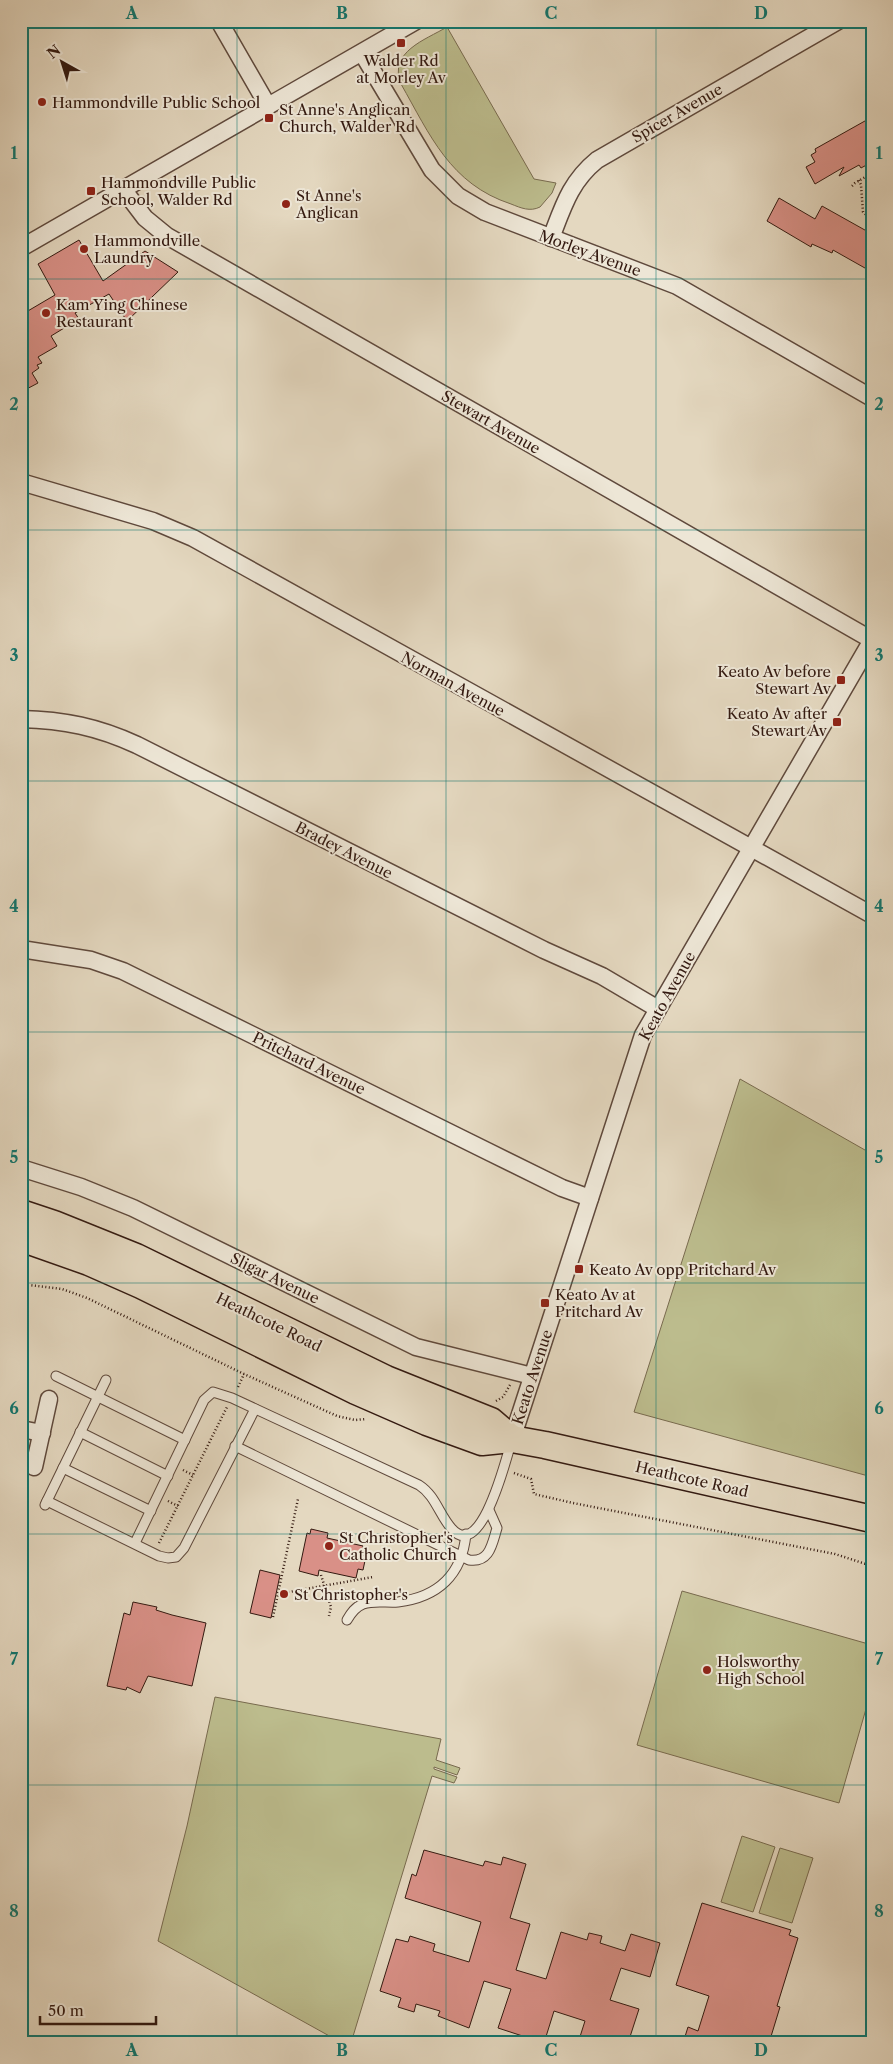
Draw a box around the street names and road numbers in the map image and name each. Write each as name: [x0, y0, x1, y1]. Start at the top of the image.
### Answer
street label: Spicer Avenue: [628, 79, 726, 147]
street label: Morley Avenue: [536, 226, 644, 280]
street label: Stewart Avenue: [438, 386, 544, 458]
street label: Norman Avenue: [398, 648, 508, 720]
street label: Bradey Avenue: [292, 817, 396, 883]
street label: Keato Avenue: [635, 948, 699, 1044]
street label: Pritchard Avenue: [249, 1027, 369, 1099]
street label: Sligar Avenue: [227, 1248, 323, 1308]
street label: Heathcote Road: [213, 1288, 325, 1356]
street label: Keato Avenue: [508, 1327, 556, 1427]
street label: Heathcote Road: [634, 1457, 750, 1501]

